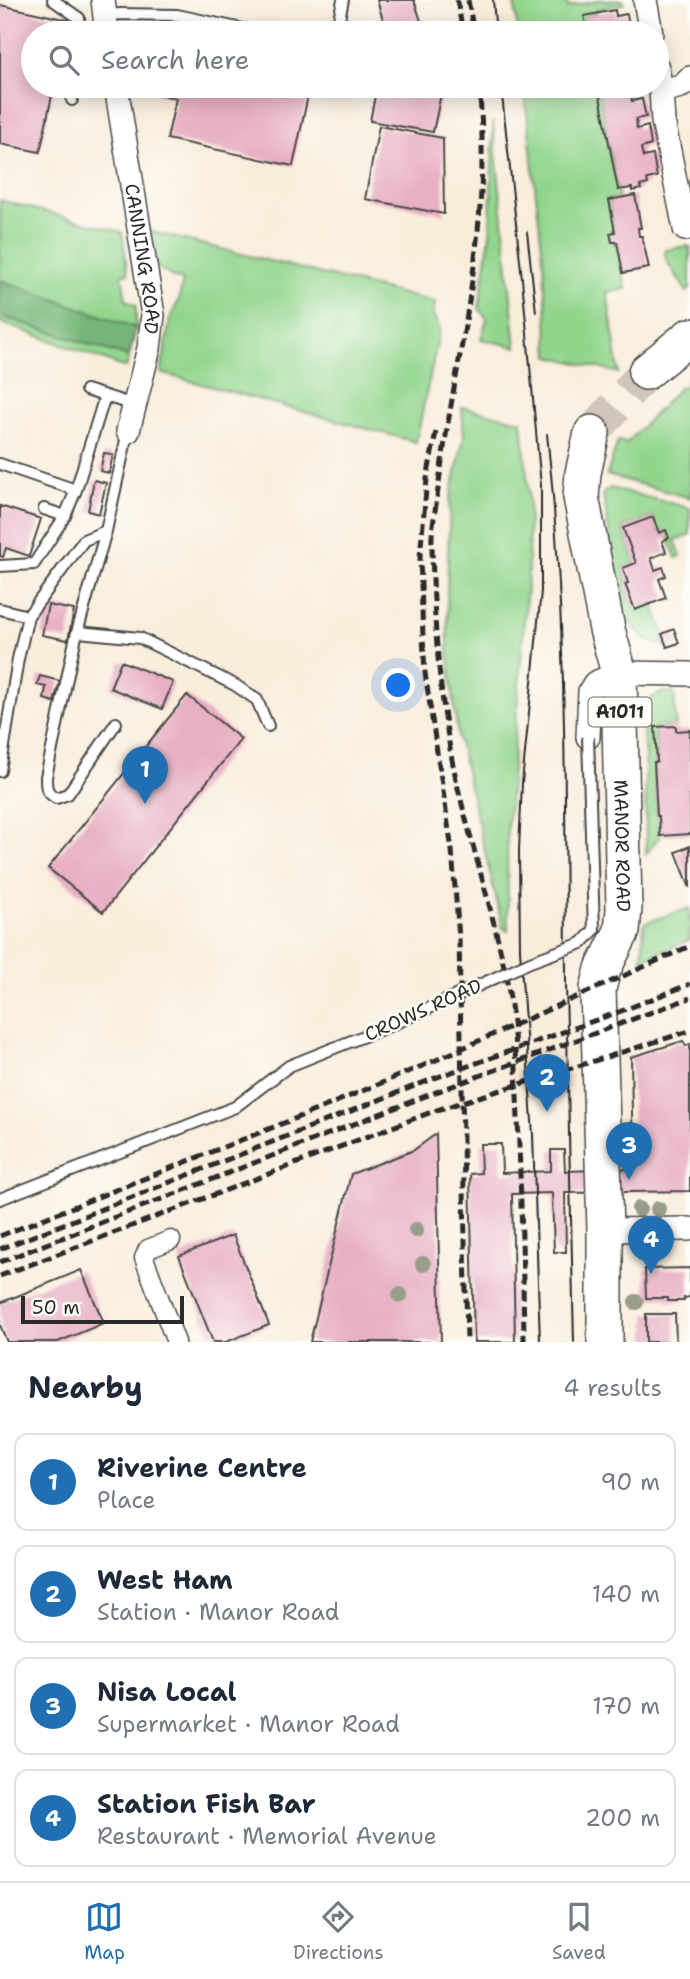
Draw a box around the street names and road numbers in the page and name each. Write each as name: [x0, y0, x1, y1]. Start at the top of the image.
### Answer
street label: CANNING ROAD: [119, 182, 166, 335]
road number: A1011: [588, 698, 652, 726]
street label: MANOR ROAD: [609, 779, 637, 912]
street label: CROWS ROAD: [360, 973, 486, 1047]

